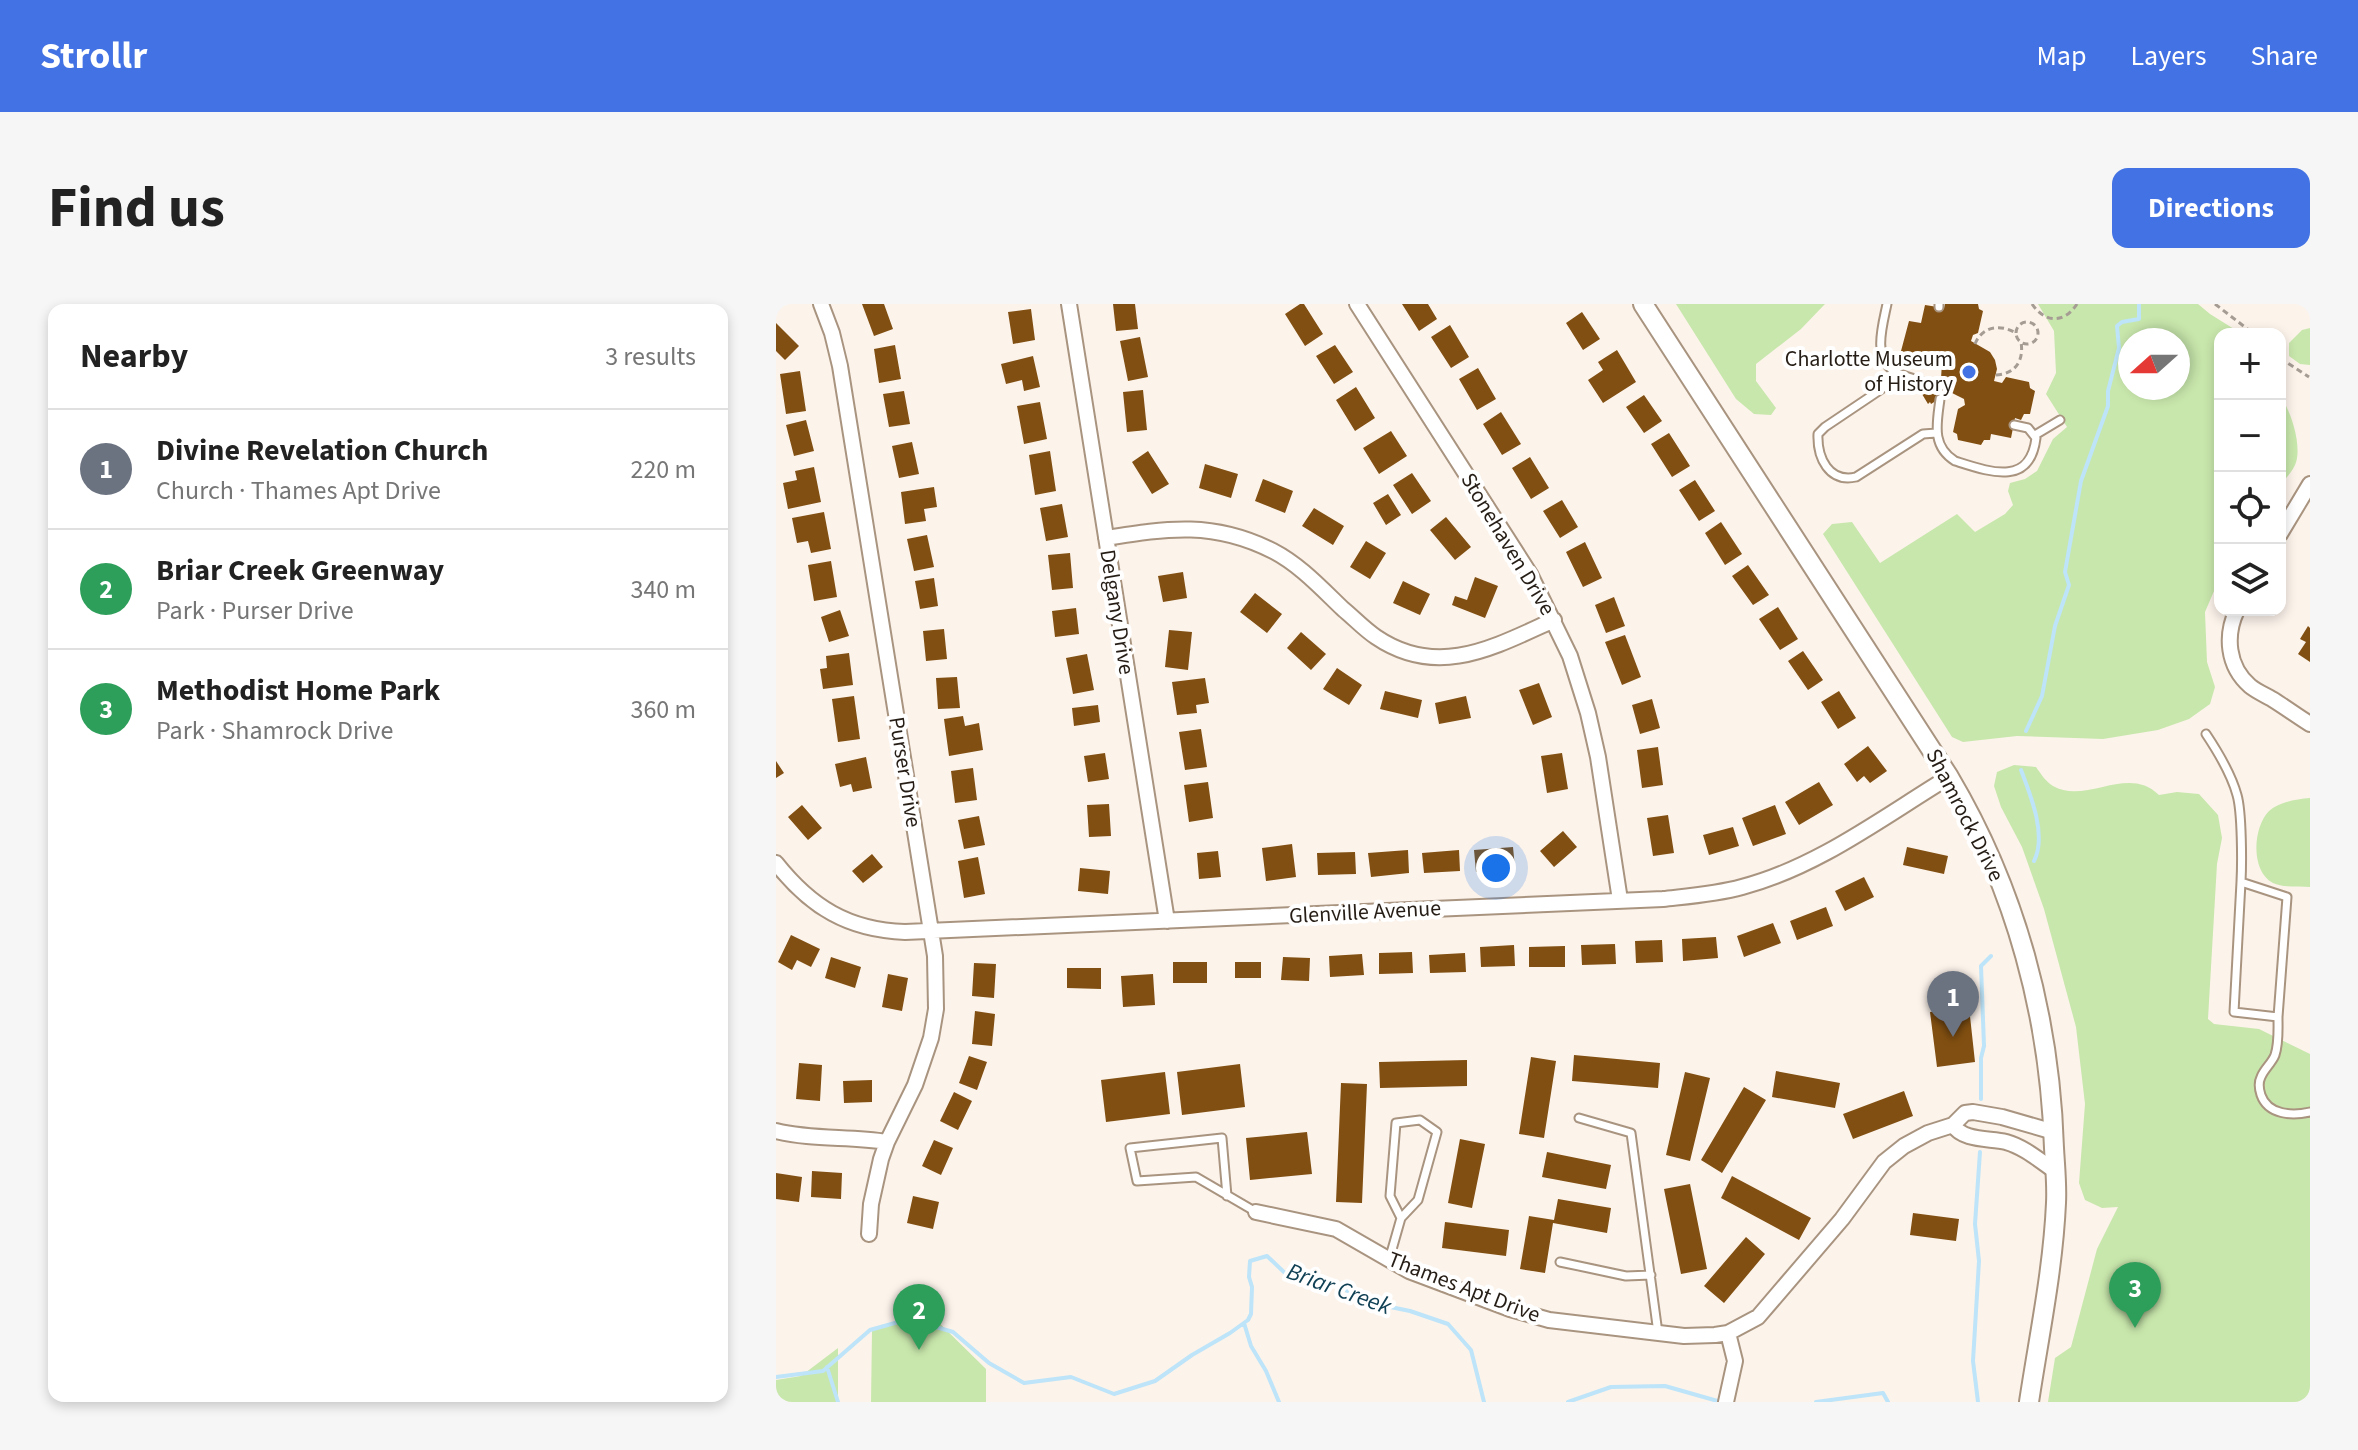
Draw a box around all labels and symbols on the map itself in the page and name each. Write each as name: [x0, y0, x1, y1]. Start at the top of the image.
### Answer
north arrow: [2118, 328, 2190, 400]
place label: Charlotte Museum of History: [1785, 343, 1954, 400]
marker: Charlotte Museum of History: [1960, 363, 1978, 381]
street label: Stonehaven Drive: [1453, 467, 1563, 622]
street label: Delgany Drive: [1091, 547, 1143, 677]
street label: Purser Drive: [880, 714, 930, 830]
street label: Shamrock Drive: [1918, 743, 2012, 887]
your location: [1476, 848, 1516, 888]
street label: Glenville Avenue: [1288, 892, 1442, 932]
pin: 1: [1927, 971, 1979, 1037]
street label: Thames Apt Drive: [1383, 1243, 1545, 1331]
water label: Briar Creek: [1282, 1254, 1397, 1324]
pin: 3: [2109, 1262, 2161, 1328]
pin: 2: [893, 1284, 945, 1350]

